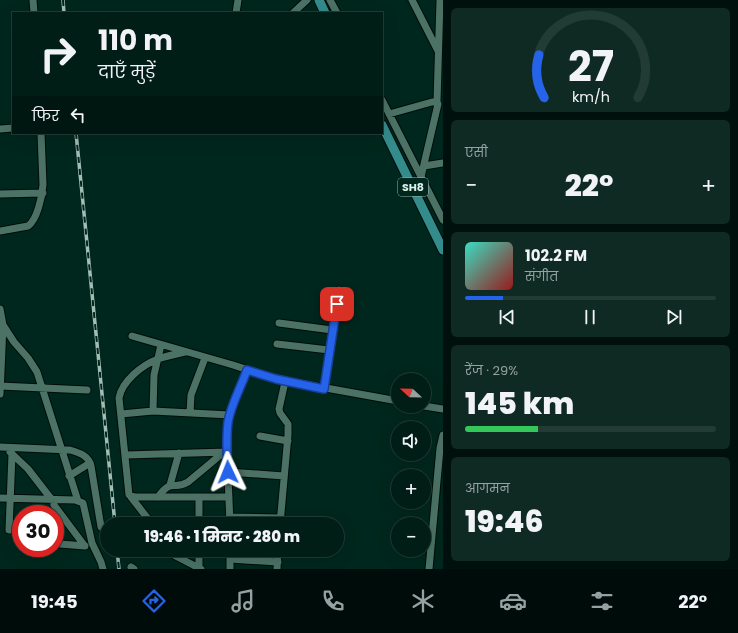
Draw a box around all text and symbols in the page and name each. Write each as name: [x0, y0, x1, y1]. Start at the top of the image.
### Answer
text: 110 m: [98, 21, 173, 60]
icon: right: [32, 28, 84, 80]
text: 27: [567, 37, 614, 96]
text: दाएँ मुड़ें: [98, 59, 155, 84]
text: km/h: [571, 87, 610, 107]
icon: left: [67, 104, 89, 126]
text: फिर: [32, 105, 59, 126]
text: एसी: [465, 143, 488, 162]
text: 22°: [565, 164, 613, 207]
text: −: [465, 170, 477, 201]
text: +: [701, 170, 716, 201]
road number: SH8: [398, 178, 428, 196]
text: 102.2 FM: [525, 245, 587, 266]
text: संगीत: [525, 267, 558, 286]
pin: [320, 287, 354, 321]
icon: arrive: [326, 293, 348, 315]
icon: previous: [496, 306, 518, 328]
icon: pause: [579, 306, 601, 328]
icon: next: [663, 306, 685, 328]
text: रेंज · 29%: [465, 361, 518, 380]
north arrow: [391, 373, 431, 413]
map controls: [391, 373, 431, 557]
text: 145 km: [465, 382, 574, 425]
button: sound: [391, 421, 431, 461]
position arrow: [207, 451, 249, 493]
button: +: [391, 469, 431, 509]
text: आगमन: [465, 479, 510, 498]
text: 19:46: [465, 500, 544, 543]
speed limit sign: 30: [12, 505, 64, 557]
button: −: [391, 517, 431, 557]
text: 19:46 · 1 मिनट · 280 m: [144, 526, 300, 547]
icon: directions: [140, 587, 168, 615]
icon: music: [229, 587, 257, 615]
icon: phone: [319, 587, 347, 615]
icon: climate: [409, 587, 437, 615]
icon: car: [499, 587, 527, 615]
icon: filters: [588, 587, 616, 615]
text: 19:45: [31, 589, 78, 614]
text: 22°: [678, 589, 707, 614]

